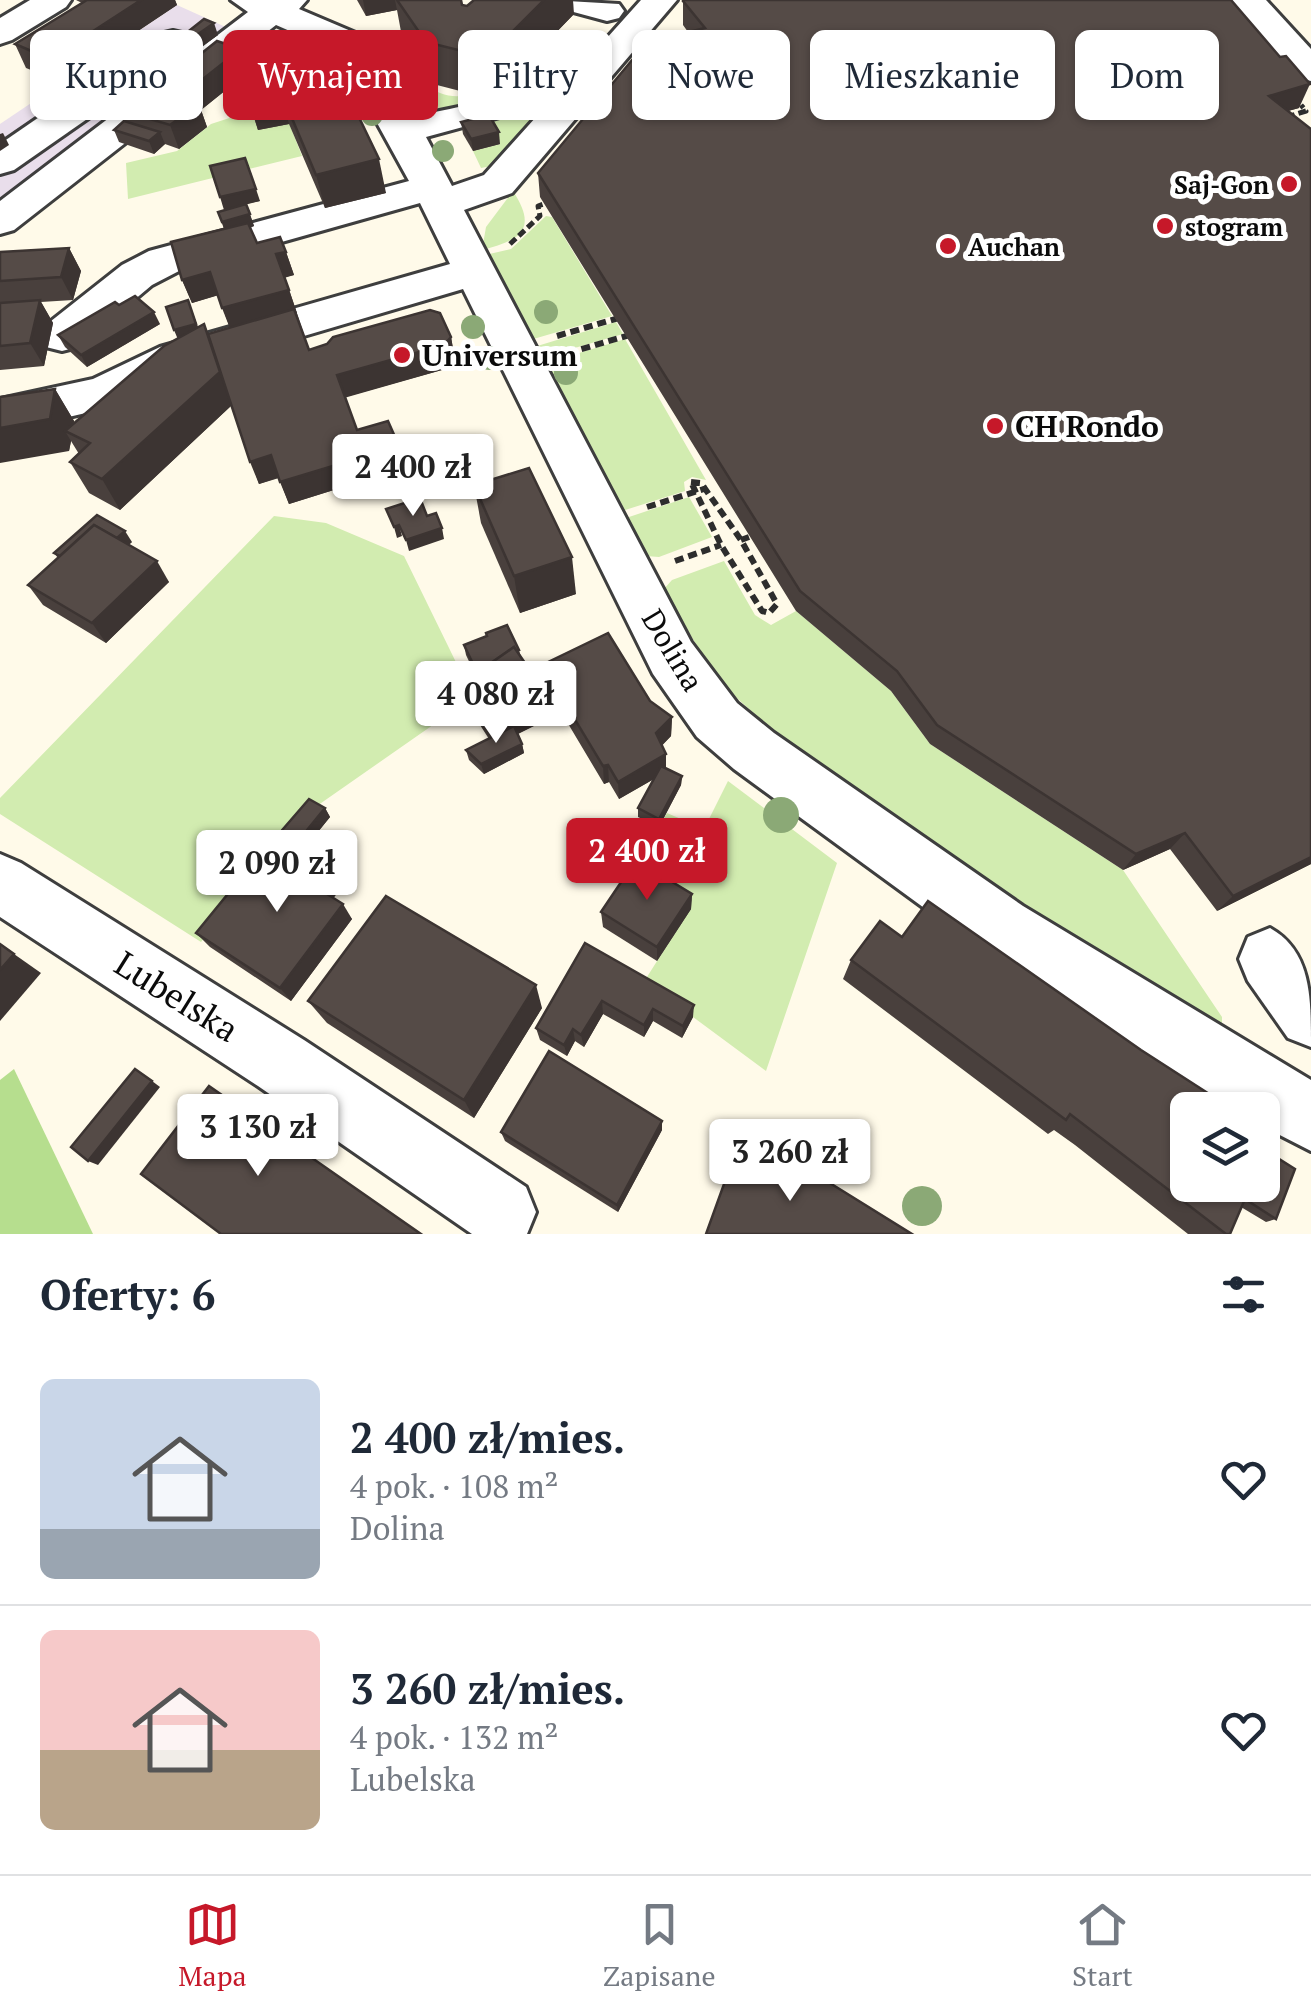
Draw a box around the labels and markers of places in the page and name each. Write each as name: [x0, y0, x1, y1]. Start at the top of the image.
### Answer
place label: Saj-Gon: [1174, 168, 1269, 201]
marker: Saj-Gon: [1278, 173, 1300, 195]
place label: stogram: [1185, 210, 1283, 243]
marker: stogram: [1154, 215, 1176, 237]
place label: Auchan: [968, 230, 1060, 263]
marker: Auchan: [937, 235, 959, 257]
place label: Universum: [422, 335, 578, 375]
marker: Universum: [391, 344, 413, 366]
place label: CH Rondo: [1015, 406, 1159, 446]
marker: CH Rondo: [984, 415, 1006, 437]
pin: 2 400 zł: [310, 434, 516, 519]
pin: 4 080 zł: [393, 661, 599, 746]
pin: 2 400 zł: [544, 818, 750, 903]
pin: 2 090 zł: [174, 830, 380, 915]
pin: 3 130 zł: [155, 1094, 361, 1179]
pin: 3 260 zł: [687, 1119, 893, 1204]

